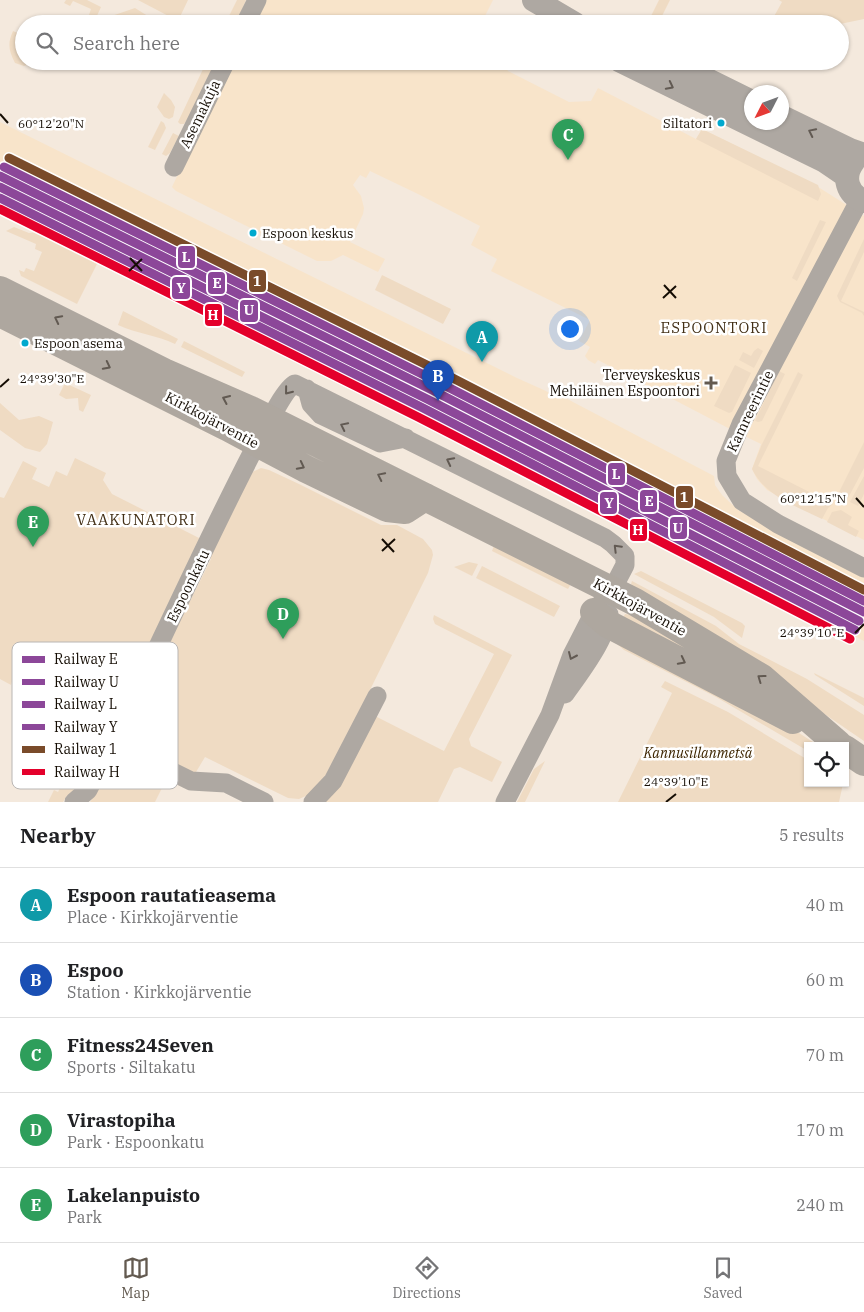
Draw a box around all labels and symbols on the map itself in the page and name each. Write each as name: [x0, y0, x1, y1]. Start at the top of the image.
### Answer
street label: Asemakuja: [176, 77, 224, 151]
one-way arrow: [665, 79, 674, 90]
north arrow: [744, 85, 789, 130]
place label: Siltatori: [663, 115, 712, 132]
text: 60°12'20"N: [18, 116, 84, 131]
marker: Siltatori: [716, 118, 726, 128]
pin: C: [552, 119, 584, 160]
one-way arrow: [808, 128, 817, 138]
place label: Espoon keskus: [262, 225, 353, 242]
marker: Espoon keskus: [248, 228, 258, 238]
line badge: L: [177, 245, 196, 269]
text: L: [182, 248, 191, 266]
line badge: 1: [248, 269, 267, 293]
line badge: E: [207, 271, 226, 295]
text: 1: [253, 272, 261, 290]
text: E: [212, 274, 222, 292]
line badge: Y: [171, 276, 191, 300]
text: Y: [176, 279, 186, 297]
line badge: U: [239, 299, 259, 323]
text: U: [244, 301, 255, 319]
line badge: H: [204, 303, 223, 327]
text: H: [207, 306, 219, 324]
one-way arrow: [54, 315, 63, 325]
your location: [557, 316, 583, 342]
district label: ESPOONTORI: [661, 318, 767, 337]
pin: A: [466, 321, 498, 362]
place label: Espoon asema: [34, 335, 123, 352]
marker: Espoon asema: [20, 338, 30, 348]
one-way arrow: [102, 360, 111, 371]
pin: B: [422, 360, 454, 401]
place label: Terveyskeskus Mehiläinen Espoontori: [549, 366, 700, 400]
street label: Kamreerintie: [723, 367, 777, 455]
text: 24°39'30"E: [20, 371, 84, 386]
marker: Terveyskeskus Mehiläinen Espoontori: [704, 376, 718, 390]
one-way arrow: [285, 386, 294, 395]
street label: Kirkkojärventie: [162, 388, 262, 452]
one-way arrow: [222, 394, 231, 405]
one-way arrow: [340, 422, 349, 432]
one-way arrow: [446, 457, 455, 467]
one-way arrow: [295, 460, 304, 470]
line badge: L: [607, 462, 626, 486]
text: L: [612, 465, 621, 483]
one-way arrow: [377, 471, 386, 482]
line badge: 1: [675, 485, 694, 509]
text: 1: [680, 488, 688, 506]
line badge: E: [639, 489, 658, 513]
line badge: Y: [599, 491, 618, 515]
text: 60°12'15"N: [780, 491, 846, 506]
text: E: [644, 492, 654, 510]
text: Y: [604, 494, 614, 512]
pin: E: [17, 506, 49, 547]
district label: VAAKUNATORI: [76, 510, 196, 529]
line badge: U: [669, 516, 688, 540]
line badge: H: [629, 518, 648, 542]
text: U: [673, 519, 684, 537]
text: H: [632, 521, 644, 539]
one-way arrow: [614, 545, 623, 554]
street label: Espoonkatu: [163, 546, 213, 625]
street label: Kirkkojärventie: [590, 574, 690, 640]
pin: D: [267, 598, 299, 639]
text: 24°39'10"E: [780, 625, 844, 640]
legend: [12, 642, 178, 789]
text: Railway E: [54, 650, 118, 668]
one-way arrow: [568, 651, 578, 660]
one-way arrow: [677, 655, 686, 665]
text: Railway U: [54, 673, 119, 691]
one-way arrow: [758, 676, 767, 684]
text: Railway L: [54, 695, 117, 713]
text: Railway Y: [54, 718, 118, 736]
text: Railway 1: [54, 740, 117, 758]
park label: Kannusillanmetsä: [643, 744, 753, 762]
text: Railway H: [54, 763, 120, 781]
text: 24°39'10"E: [644, 774, 708, 789]

